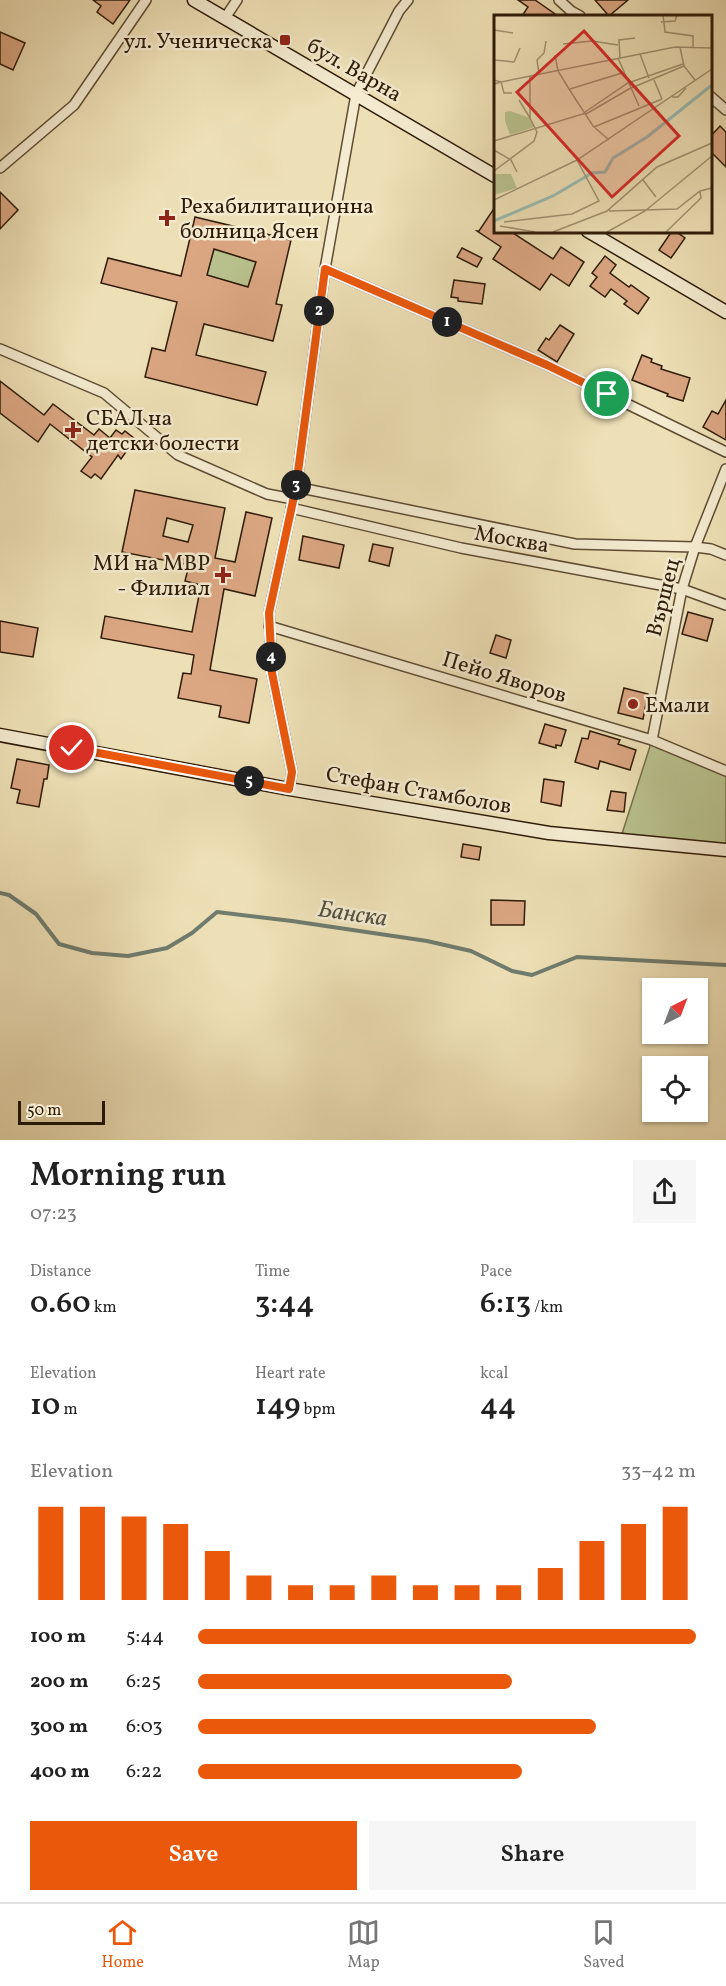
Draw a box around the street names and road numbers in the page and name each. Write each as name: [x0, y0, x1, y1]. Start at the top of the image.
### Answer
street label: бул. Варна: [300, 31, 407, 111]
street label: Москва: [472, 519, 551, 562]
street label: Вършец: [640, 555, 689, 640]
street label: Пейо Яворов: [438, 645, 570, 712]
street label: Стефан Стамболов: [323, 760, 514, 823]

